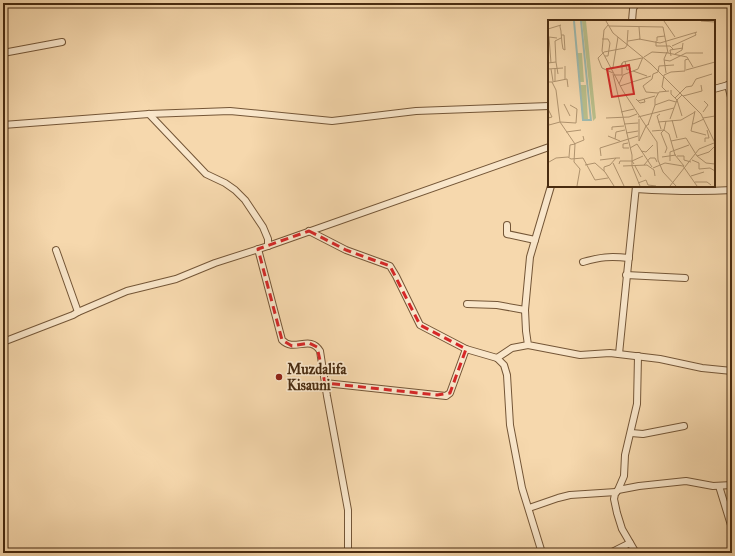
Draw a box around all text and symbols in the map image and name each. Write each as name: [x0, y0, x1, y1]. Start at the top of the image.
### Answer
inset map: [548, 20, 715, 187]
place label: Muzdalifa Kisauni: [287, 361, 348, 394]
marker: Muzdalifa Kisauni: [274, 372, 284, 382]

